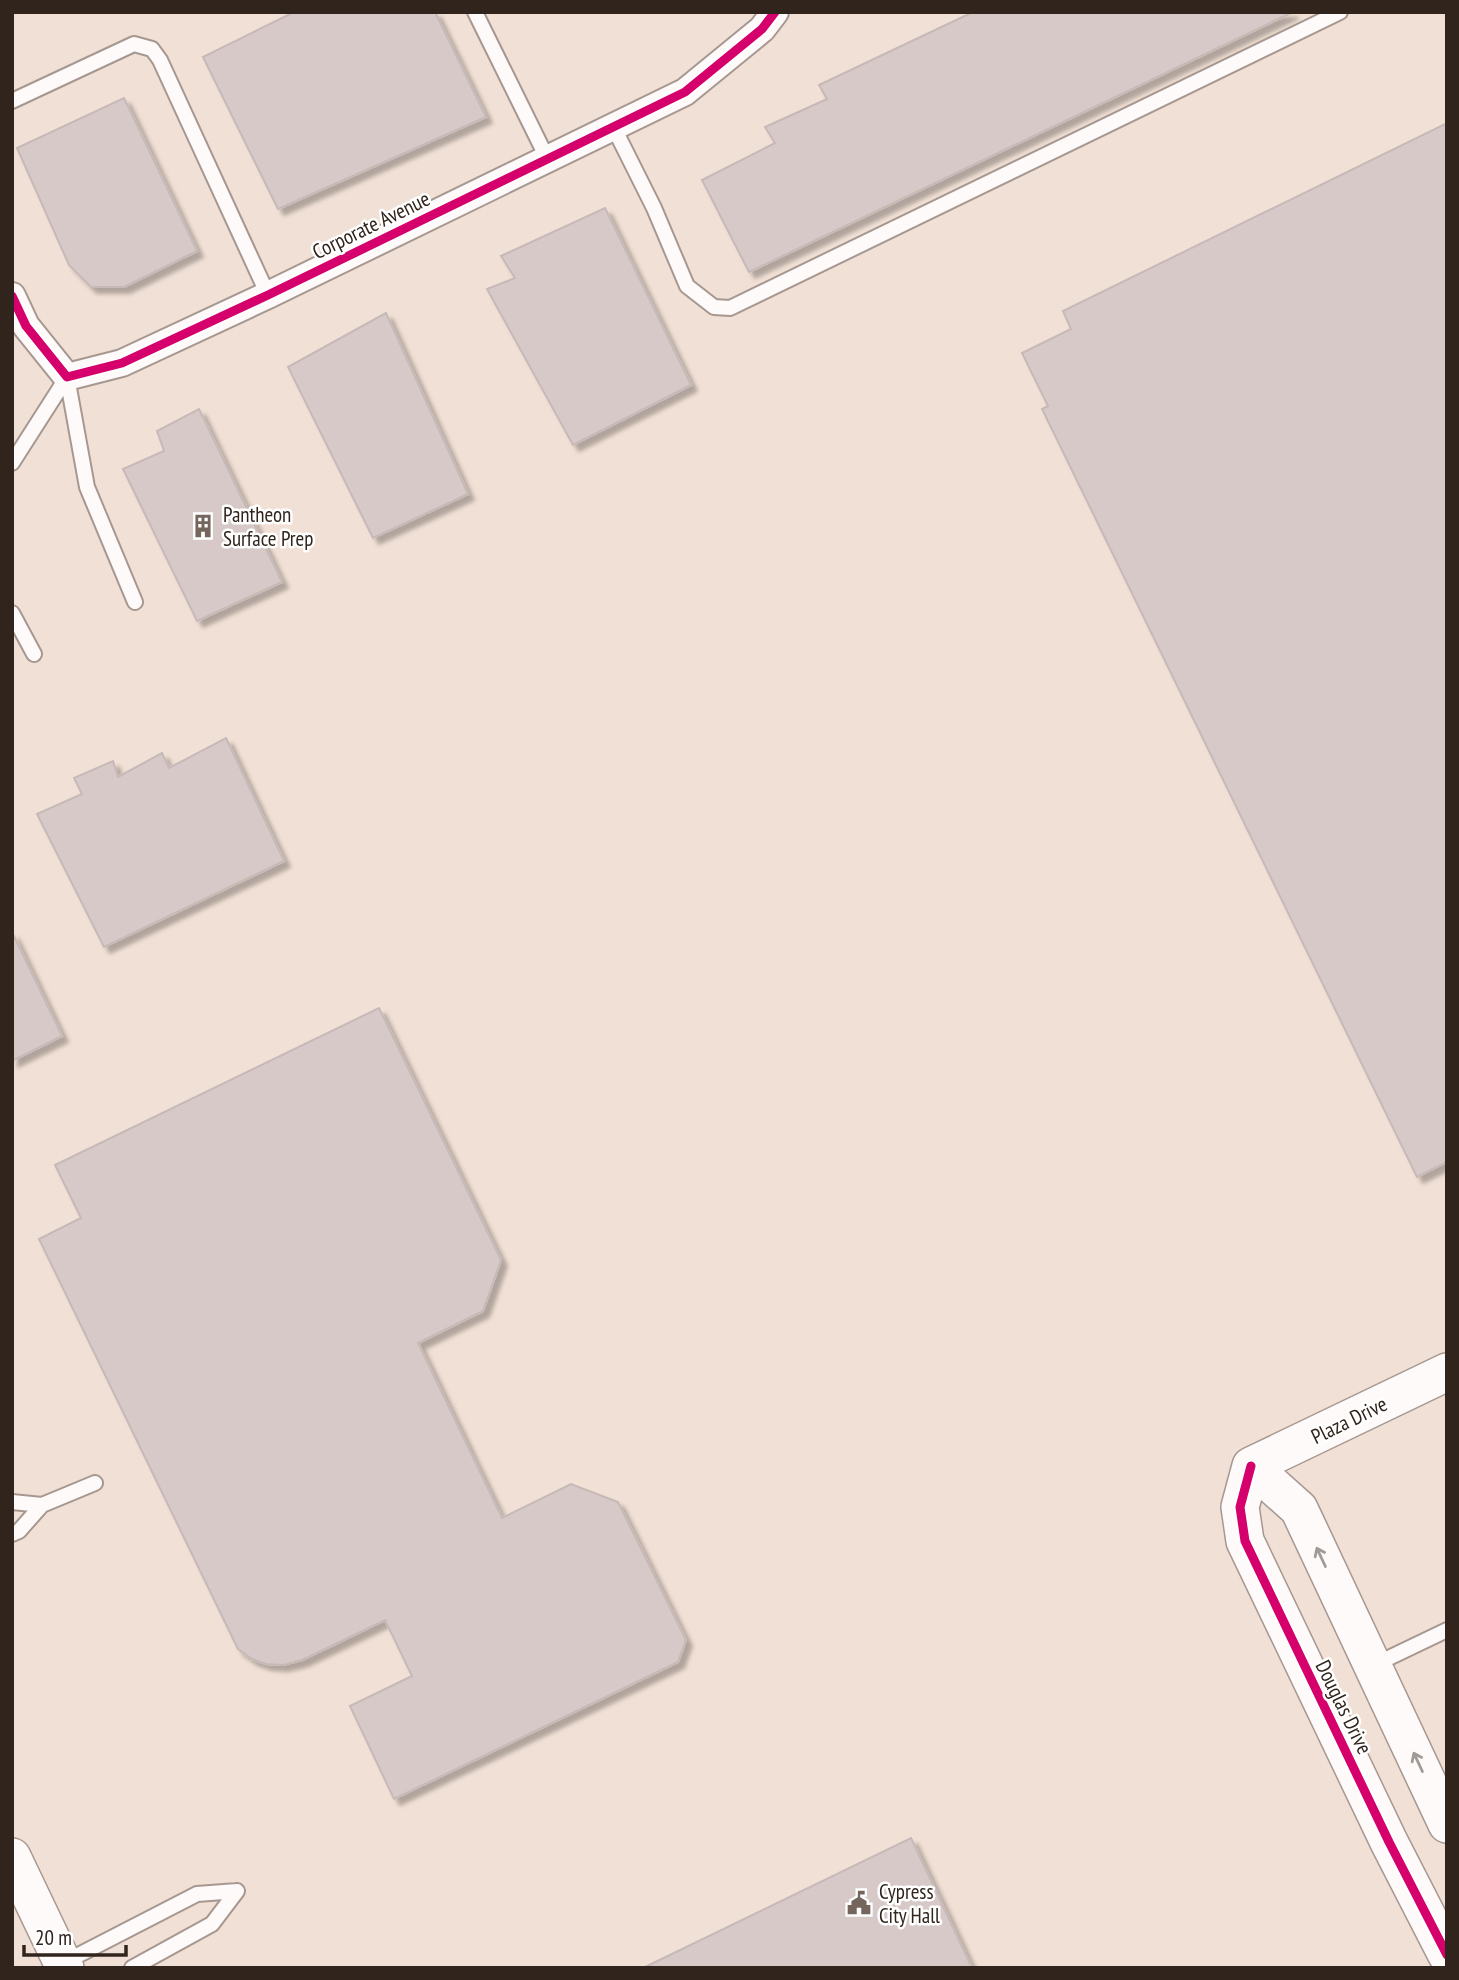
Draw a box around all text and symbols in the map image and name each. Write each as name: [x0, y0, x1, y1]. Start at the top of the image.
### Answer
street label: Corporate Avenue: [308, 185, 434, 265]
place label: Pantheon Surface Prep: [223, 501, 313, 552]
building icon: Pantheon Surface Prep: [189, 512, 217, 540]
street label: Plaza Drive: [1307, 1390, 1391, 1450]
one-way arrow: [1314, 1546, 1327, 1568]
street label: Douglas Drive: [1310, 1656, 1378, 1758]
one-way arrow: [1410, 1752, 1424, 1773]
place label: Cypress City Hall: [879, 1878, 940, 1929]
public building icon: Cypress City Hall: [845, 1889, 873, 1917]
scale bar: [24, 1913, 126, 1957]
text: 20 m: [35, 1924, 72, 1951]

